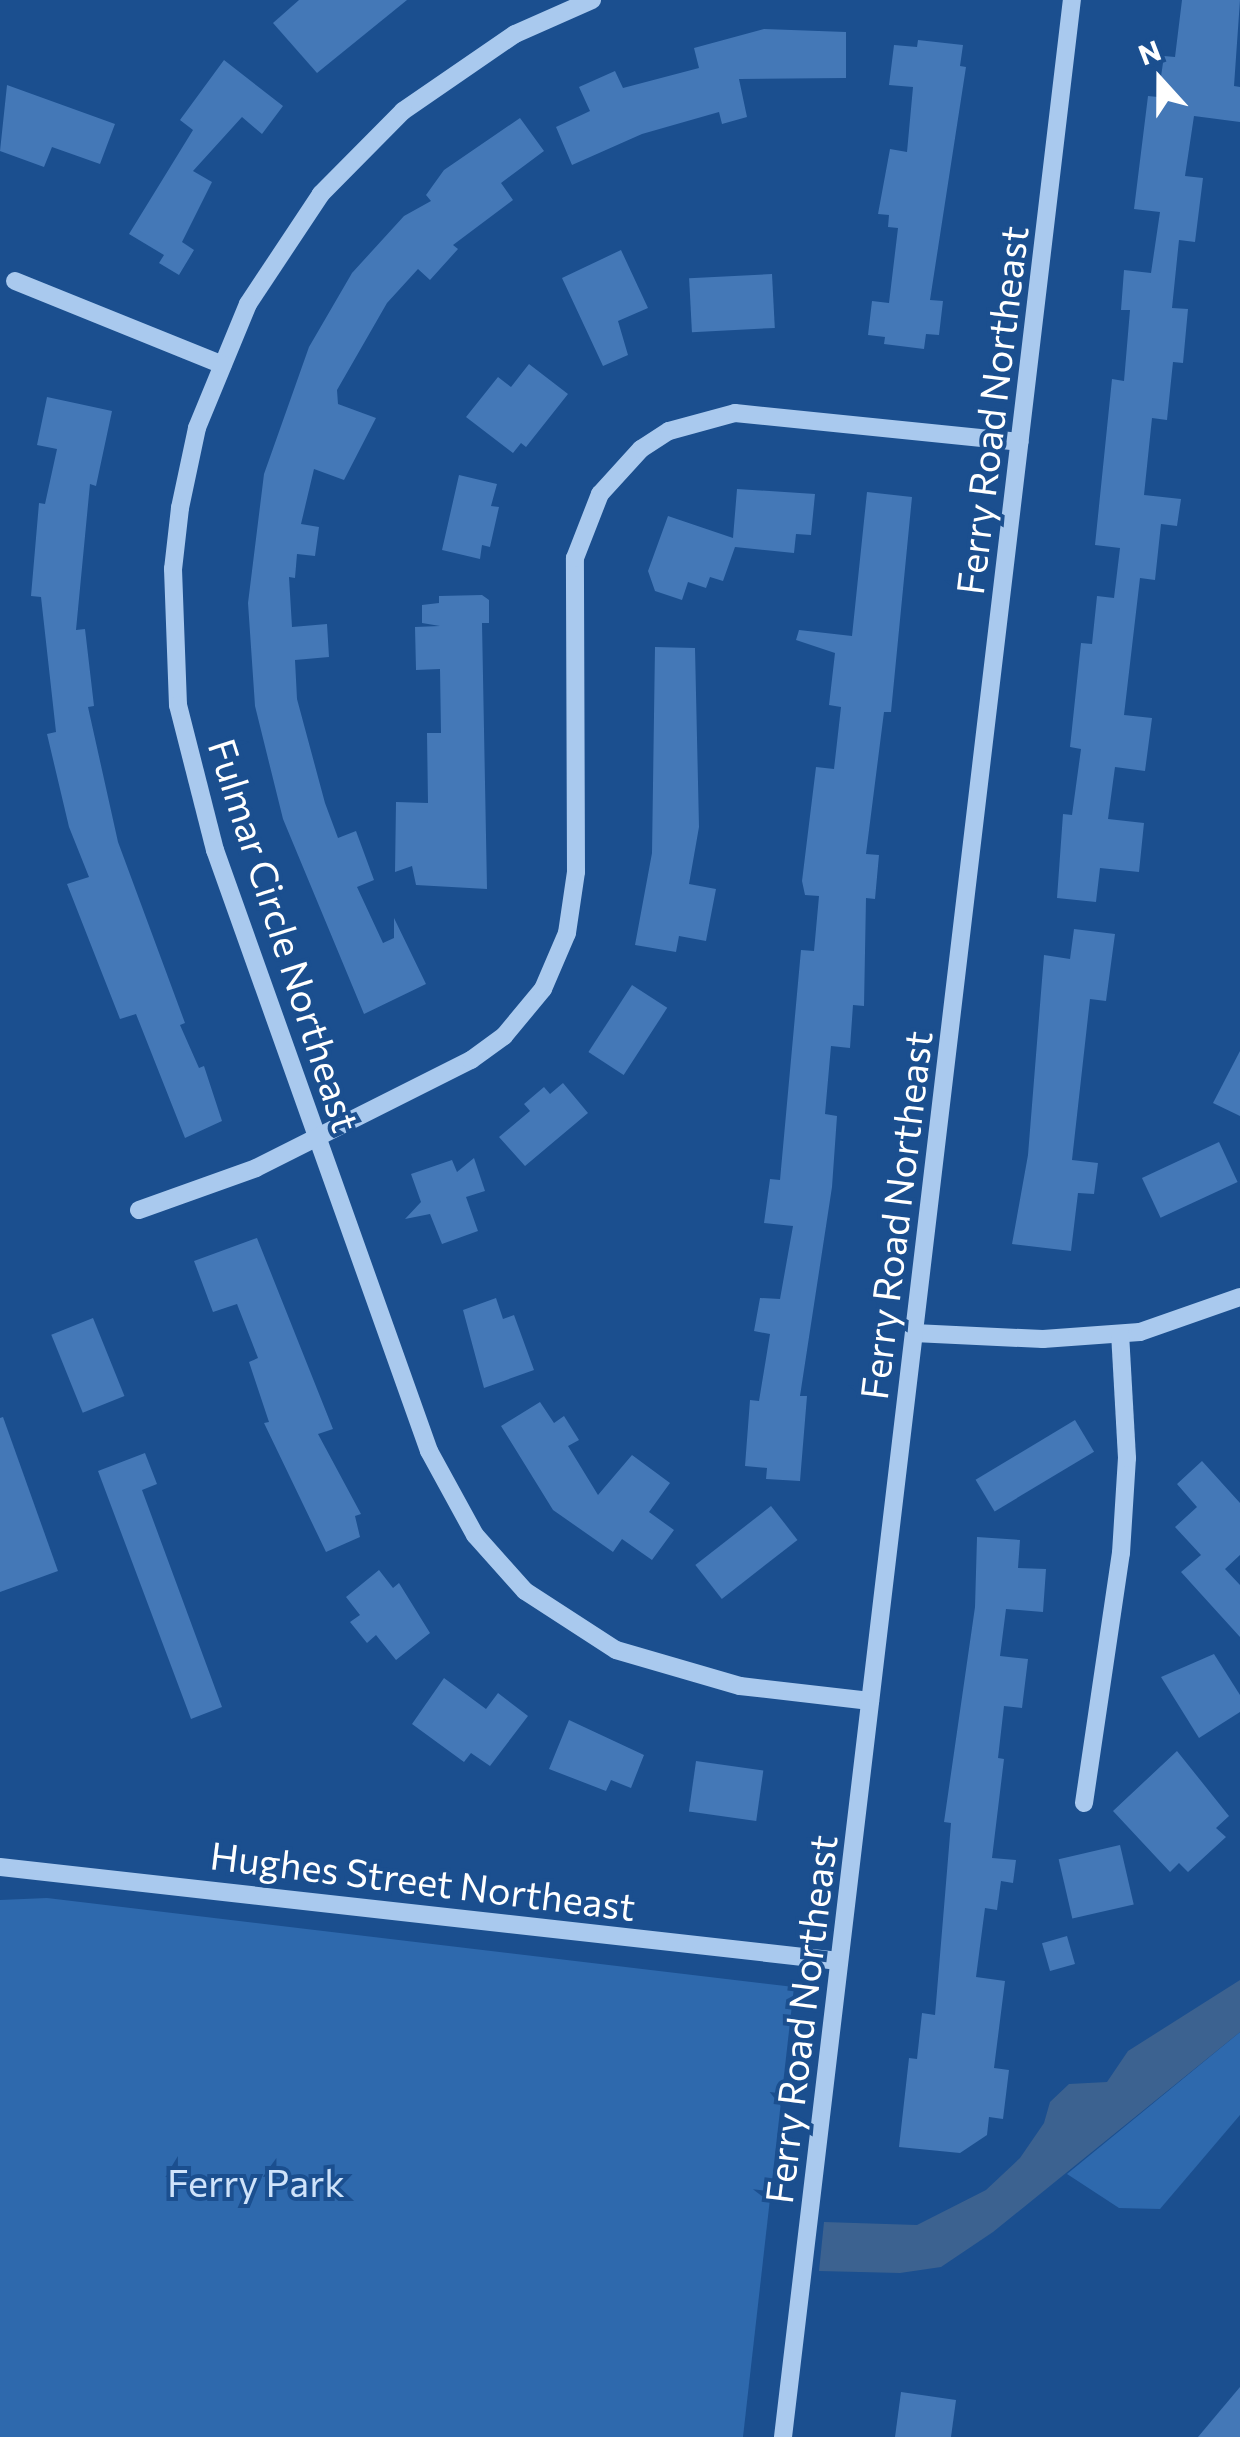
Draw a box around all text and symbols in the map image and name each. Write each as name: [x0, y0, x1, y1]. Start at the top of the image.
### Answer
north arrow: [1110, 30, 1210, 130]
text: N: [1133, 32, 1165, 72]
street label: Ferry Road Northeast: [946, 223, 1036, 597]
street label: Fulmar Circle Northeast: [200, 733, 370, 1137]
street label: Ferry Road Northeast: [850, 1028, 940, 1402]
street label: Hughes Street Northeast: [208, 1831, 638, 1929]
street label: Ferry Road Northeast: [755, 1832, 845, 2206]
park label: Ferry Park: [167, 2159, 345, 2205]

